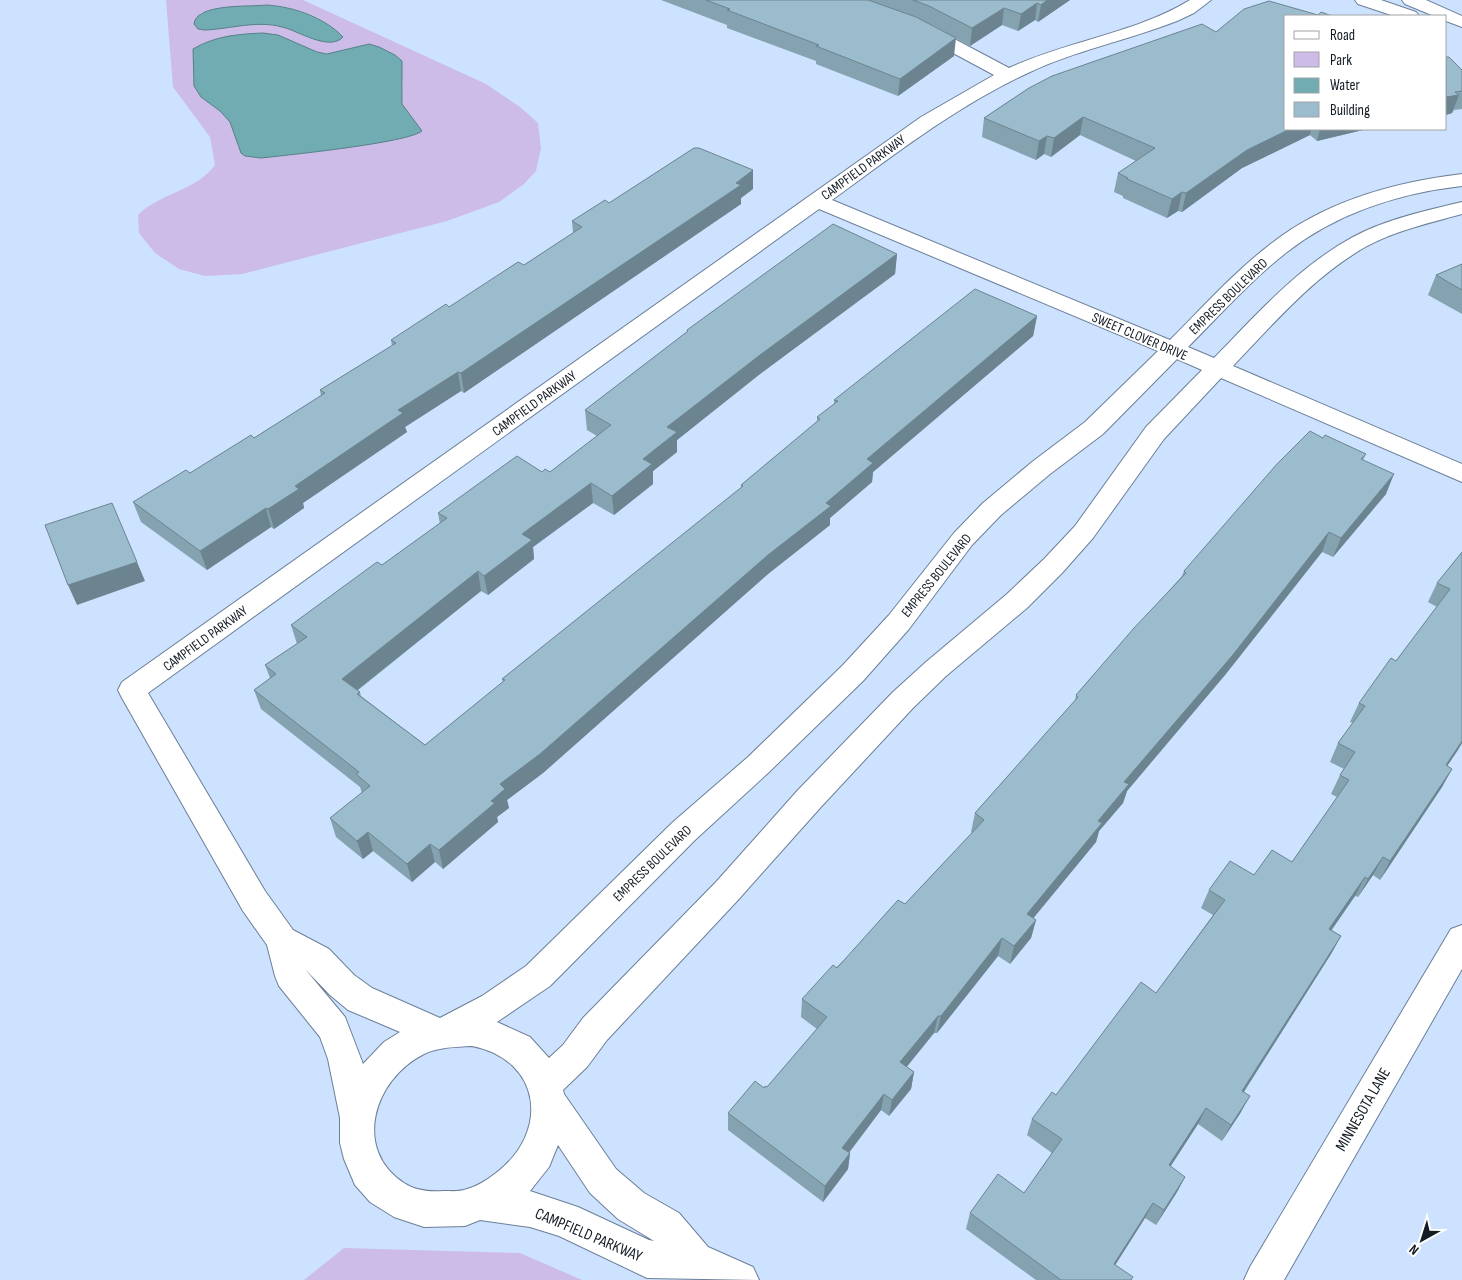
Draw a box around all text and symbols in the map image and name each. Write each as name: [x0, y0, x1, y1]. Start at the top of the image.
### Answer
legend: [1284, 15, 1447, 130]
text: Road: [1330, 26, 1355, 45]
text: Park: [1330, 51, 1352, 70]
text: Water: [1330, 76, 1361, 95]
text: Building: [1330, 101, 1370, 120]
street label: CAMPFIELD PARKWAY: [818, 131, 909, 204]
street label: EMPRESS BOULEVARD: [1186, 255, 1271, 338]
street label: SWEET CLOVER DRIVE: [1089, 309, 1190, 364]
street label: CAMPFIELD PARKWAY: [489, 367, 580, 440]
street label: EMPRESS BOULEVARD: [898, 530, 975, 620]
street label: CAMPFIELD PARKWAY: [160, 602, 251, 675]
street label: EMPRESS BOULEVARD: [610, 822, 695, 905]
street label: MINNESOTA LANE: [1332, 1065, 1395, 1155]
street label: CAMPFIELD PARKWAY: [532, 1204, 645, 1267]
north arrow: [1397, 1215, 1447, 1265]
text: N: [1406, 1241, 1422, 1259]

